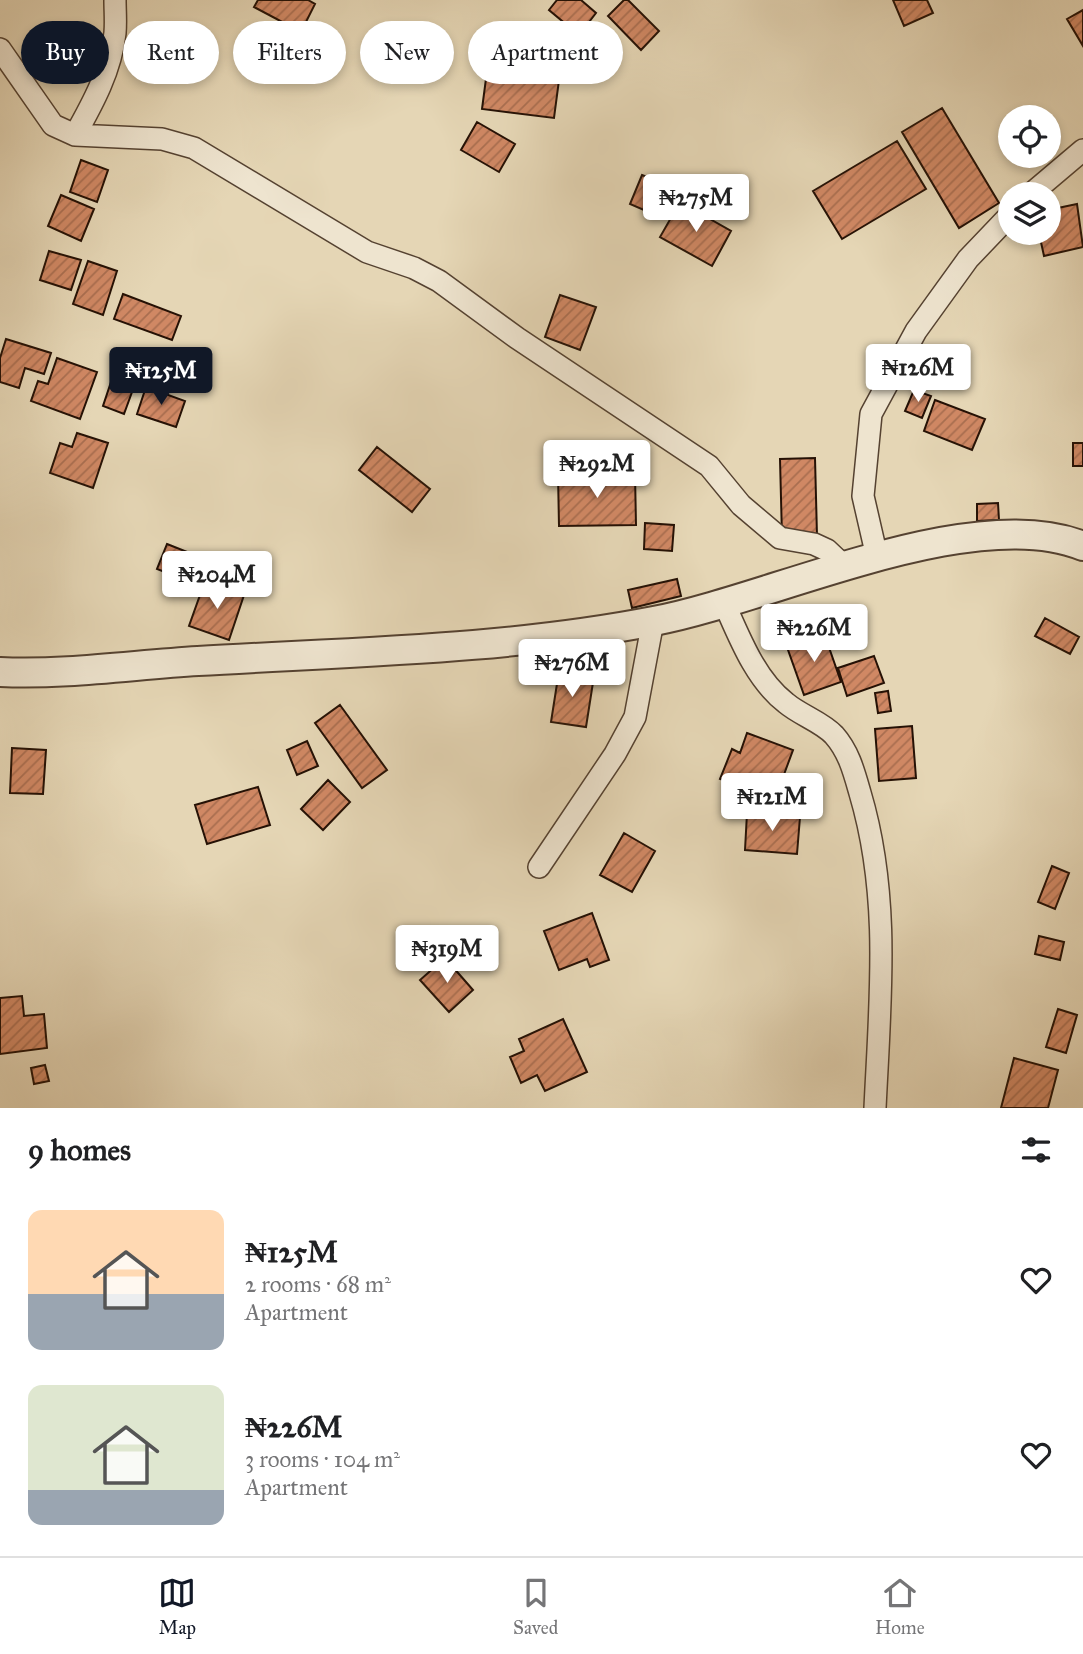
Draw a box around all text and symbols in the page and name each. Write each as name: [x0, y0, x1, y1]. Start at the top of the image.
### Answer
chip: Buy: [21, 21, 109, 84]
chip: Rent: [123, 21, 219, 84]
chip: Filters: [233, 21, 346, 84]
chip: New: [360, 21, 454, 84]
chip: Apartment: [468, 21, 623, 84]
map controls: [998, 105, 1061, 245]
button: locate: [998, 105, 1061, 168]
pin: ₦275M: [647, 174, 745, 234]
button: layers: [998, 182, 1061, 245]
text: ₦275M: [659, 183, 733, 211]
pin: ₦126M: [869, 344, 967, 404]
pin: ₦125M: [112, 348, 210, 407]
text: ₦126M: [882, 353, 954, 381]
text: ₦125M: [125, 356, 197, 384]
pin: ₦292M: [548, 440, 646, 500]
text: ₦292M: [559, 449, 635, 477]
pin: ₦204M: [168, 552, 266, 611]
text: ₦204M: [178, 560, 256, 588]
pin: ₦226M: [765, 604, 863, 664]
text: ₦226M: [777, 613, 851, 641]
pin: ₦276M: [523, 640, 621, 699]
text: ₦276M: [534, 648, 610, 676]
pin: ₦121M: [723, 774, 821, 833]
text: ₦121M: [737, 782, 807, 810]
pin: ₦319M: [398, 926, 496, 985]
text: ₦319M: [412, 934, 482, 962]
icon: filters: [1017, 1131, 1055, 1169]
text: 9 homes: [28, 1132, 131, 1168]
text: ₦125M: [245, 1234, 338, 1270]
icon: home: [84, 1238, 168, 1322]
icon: heart: [1017, 1261, 1055, 1299]
text: 2 rooms · 68 m²: [245, 1270, 391, 1298]
text: Apartment: [245, 1298, 348, 1326]
text: ₦226M: [245, 1409, 342, 1445]
icon: home: [84, 1413, 168, 1497]
icon: heart: [1017, 1436, 1055, 1474]
text: 3 rooms · 104 m²: [245, 1445, 400, 1473]
text: Apartment: [245, 1473, 348, 1501]
tab: Map: [158, 1574, 196, 1639]
tab: Saved: [513, 1574, 558, 1639]
tab: Home: [875, 1574, 925, 1639]

